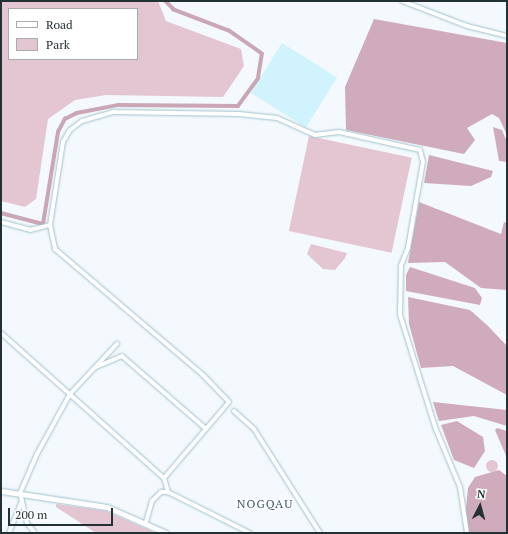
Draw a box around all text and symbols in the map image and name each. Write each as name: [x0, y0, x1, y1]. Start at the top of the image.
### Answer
legend: [8, 8, 138, 60]
text: Road: [46, 17, 73, 32]
text: Park: [46, 37, 70, 52]
north arrow: [460, 486, 500, 526]
text: N: [476, 487, 486, 501]
district label: NOGQAU: [237, 497, 293, 511]
scale bar: [10, 500, 115, 526]
text: 200 m: [15, 507, 47, 522]

